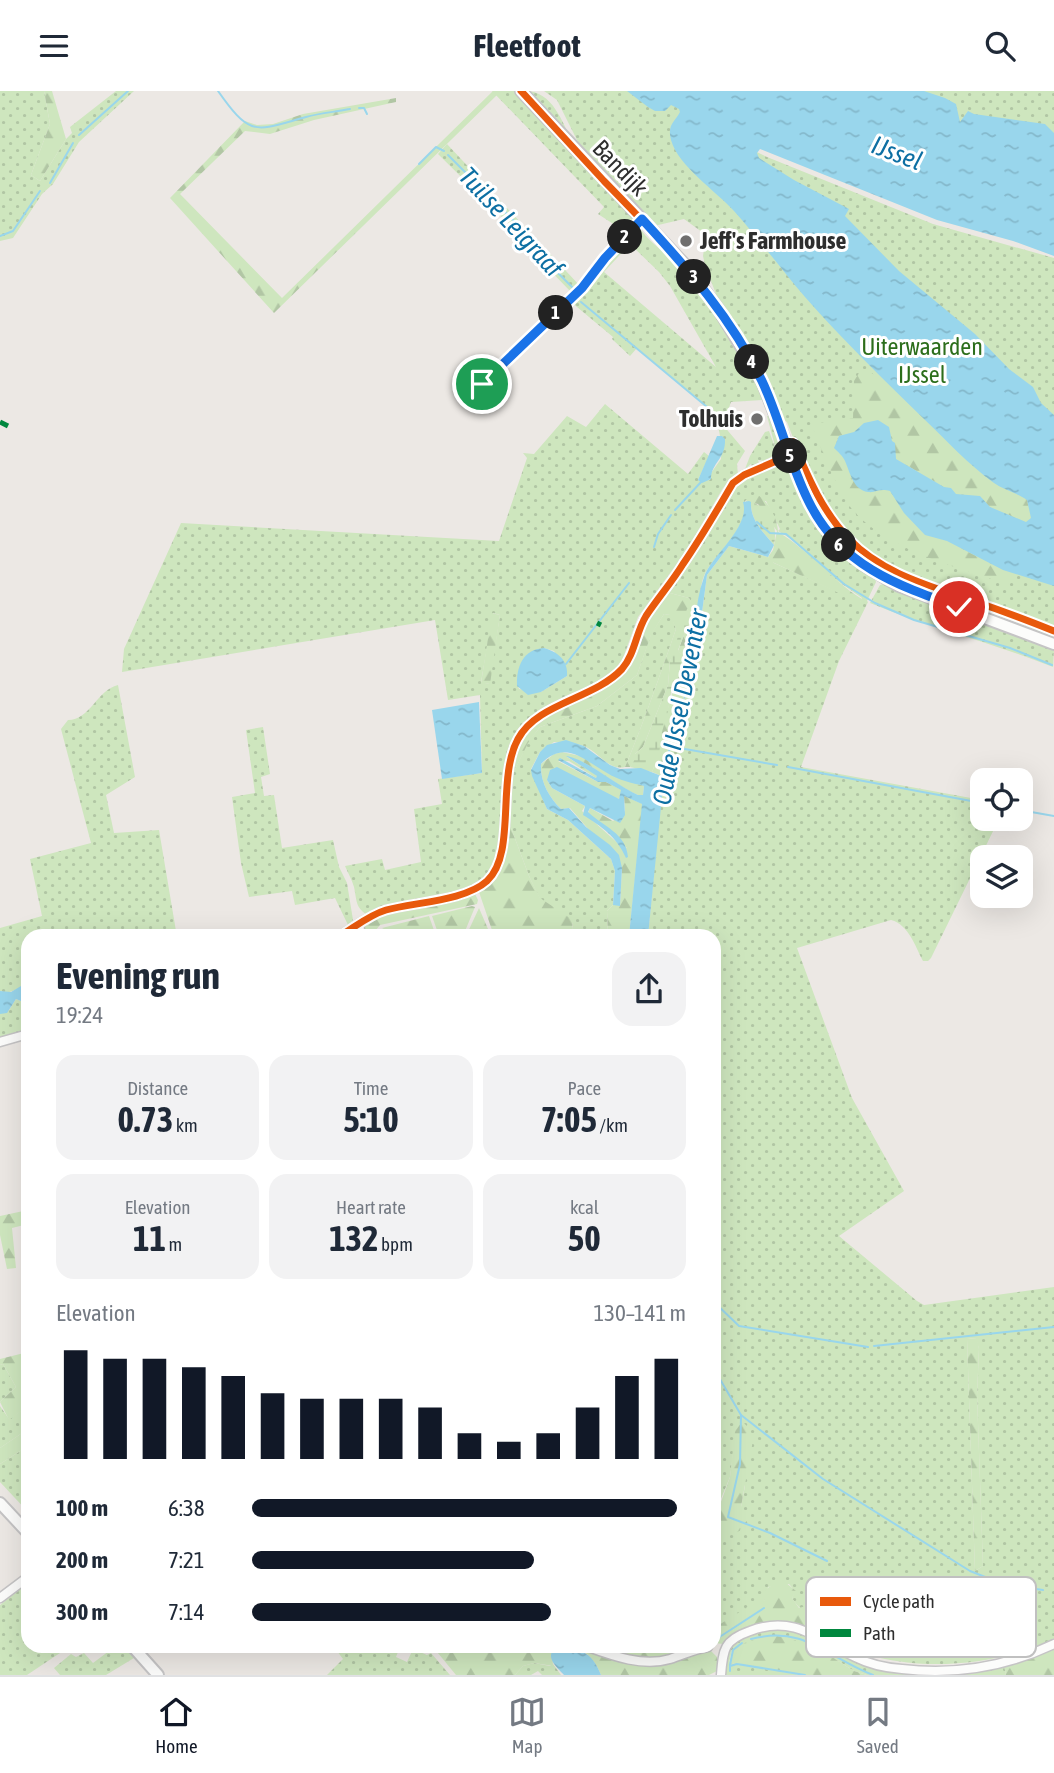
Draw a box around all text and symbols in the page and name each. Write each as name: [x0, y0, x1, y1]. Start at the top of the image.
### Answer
icon: menu: [35, 27, 73, 65]
text: Fleetfoot: [473, 27, 581, 64]
icon: search: [981, 27, 1019, 65]
water label: IJssel: [867, 130, 927, 176]
street label: Bandijk: [587, 134, 654, 201]
water label: Tuilse Leigraaf: [453, 161, 570, 284]
pin: 2: [608, 219, 642, 255]
text: 2: [620, 225, 629, 247]
place label: Jeff's Farmhouse: [699, 227, 846, 254]
marker: Jeff's Farmhouse: [678, 233, 694, 249]
pin: 3: [676, 259, 712, 295]
text: 3: [689, 265, 698, 287]
pin: 1: [538, 295, 574, 331]
text: 1: [551, 301, 560, 323]
park label: Uiterwaarden IJssel: [861, 333, 983, 388]
pin: 4: [734, 345, 770, 379]
text: 4: [747, 350, 756, 372]
pin: [452, 354, 512, 414]
icon: arrive: [463, 365, 501, 403]
place label: Tolhuis: [679, 405, 744, 432]
marker: Tolhuis: [749, 411, 765, 427]
pin: 5: [772, 439, 808, 473]
text: 5: [785, 444, 794, 466]
pin: 6: [822, 527, 856, 563]
text: 6: [834, 533, 843, 555]
pin: [929, 577, 989, 637]
icon: check: [940, 588, 978, 626]
water label: Oude IJssel Deventer: [646, 605, 714, 807]
map controls: [970, 768, 1033, 908]
button: locate: [970, 768, 1033, 831]
button: layers: [970, 845, 1033, 908]
button: share: [612, 952, 686, 1026]
text: Evening run: [56, 954, 220, 997]
text: 19:24: [56, 1002, 103, 1028]
text: Distance: [127, 1077, 188, 1099]
text: Time: [354, 1077, 388, 1099]
text: Pace: [568, 1077, 601, 1099]
text: 0.73: [118, 1099, 173, 1139]
text: 5:10: [343, 1099, 399, 1139]
text: 7:05: [541, 1099, 597, 1139]
text: km: [173, 1114, 198, 1136]
text: /km: [597, 1114, 628, 1136]
text: Elevation: [125, 1196, 191, 1218]
text: Heart rate: [336, 1196, 406, 1218]
text: kcal: [570, 1196, 599, 1218]
text: 11: [133, 1218, 166, 1258]
text: 132: [329, 1218, 379, 1258]
text: 50: [568, 1218, 601, 1258]
text: m: [166, 1233, 182, 1255]
text: bpm: [379, 1233, 413, 1255]
text: Elevation: [56, 1300, 136, 1326]
text: 130–141 m: [593, 1300, 686, 1326]
text: 100 m: [56, 1495, 108, 1521]
text: 6:38: [168, 1495, 205, 1521]
text: 200 m: [56, 1547, 108, 1573]
text: 7:21: [168, 1547, 205, 1573]
legend: [806, 1577, 1036, 1657]
text: Cycle path: [863, 1590, 935, 1612]
text: 300 m: [56, 1599, 108, 1625]
text: 7:14: [168, 1599, 205, 1625]
text: Path: [863, 1622, 895, 1644]
tab: Home: [155, 1693, 198, 1757]
tab: Map: [508, 1693, 546, 1757]
tab: Saved: [857, 1693, 899, 1757]

